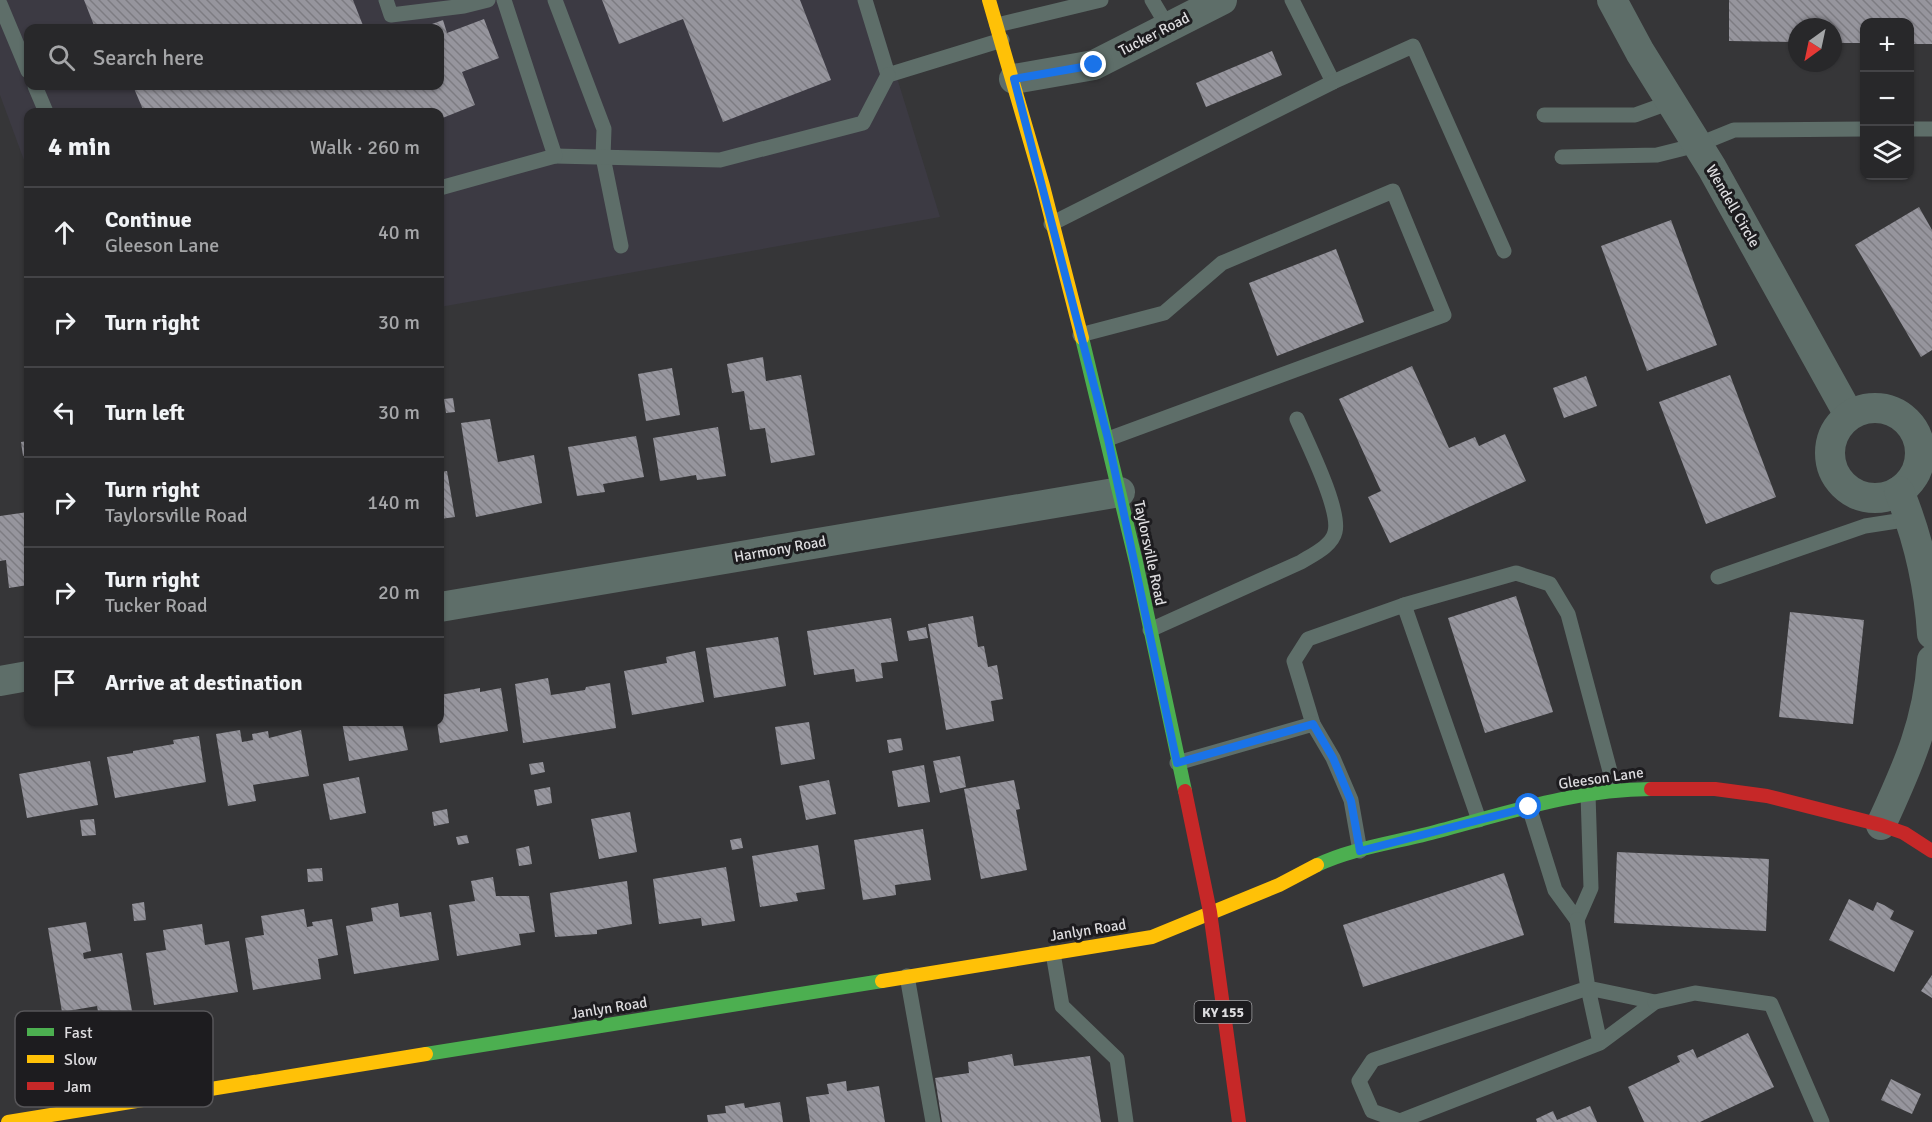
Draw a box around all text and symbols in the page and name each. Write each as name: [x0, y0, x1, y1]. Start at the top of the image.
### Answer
street label: Tucker Road: [1116, 8, 1192, 60]
north arrow: [1788, 18, 1842, 72]
map controls: [1860, 18, 1914, 180]
button: +: [1860, 18, 1914, 72]
search box: [24, 24, 444, 90]
icon: search: [45, 41, 78, 74]
text: Search here: [93, 44, 204, 71]
route end: [1080, 51, 1106, 77]
button: −: [1860, 72, 1914, 126]
button: layers: [1860, 126, 1914, 180]
text: 4 min: [48, 131, 111, 163]
text: Walk · 260 m: [310, 135, 420, 160]
street label: Wendell Circle: [1702, 161, 1764, 251]
text: Continue: [105, 206, 192, 233]
icon: ahead: [48, 216, 81, 249]
text: 40 m: [378, 220, 420, 245]
text: Gleeson Lane: [105, 233, 219, 258]
icon: right: [48, 306, 81, 339]
text: Turn right: [105, 309, 200, 336]
text: 30 m: [378, 310, 420, 335]
icon: left: [48, 396, 81, 429]
text: Turn left: [105, 399, 185, 426]
text: 30 m: [378, 400, 420, 425]
text: Turn right: [105, 476, 200, 503]
icon: right: [48, 486, 81, 519]
text: 140 m: [367, 490, 420, 515]
street label: Taylorsville Road: [1130, 499, 1170, 607]
text: Taylorsville Road: [105, 503, 248, 528]
street label: Harmony Road: [732, 532, 828, 566]
text: Turn right: [105, 566, 200, 593]
icon: right: [48, 576, 81, 609]
text: 20 m: [378, 580, 420, 605]
text: Tucker Road: [105, 593, 208, 618]
icon: arrive: [48, 666, 81, 699]
text: Arrive at destination: [105, 669, 302, 696]
street label: Gleeson Lane: [1557, 763, 1645, 793]
route start: [1515, 793, 1541, 819]
street label: Janlyn Road: [1049, 915, 1127, 945]
street label: Janlyn Road: [570, 993, 648, 1023]
road number: KY 155: [1194, 1001, 1252, 1023]
legend: [15, 1011, 213, 1107]
text: Fast: [64, 1023, 93, 1043]
text: Slow: [64, 1050, 98, 1070]
text: Jam: [64, 1077, 92, 1097]

